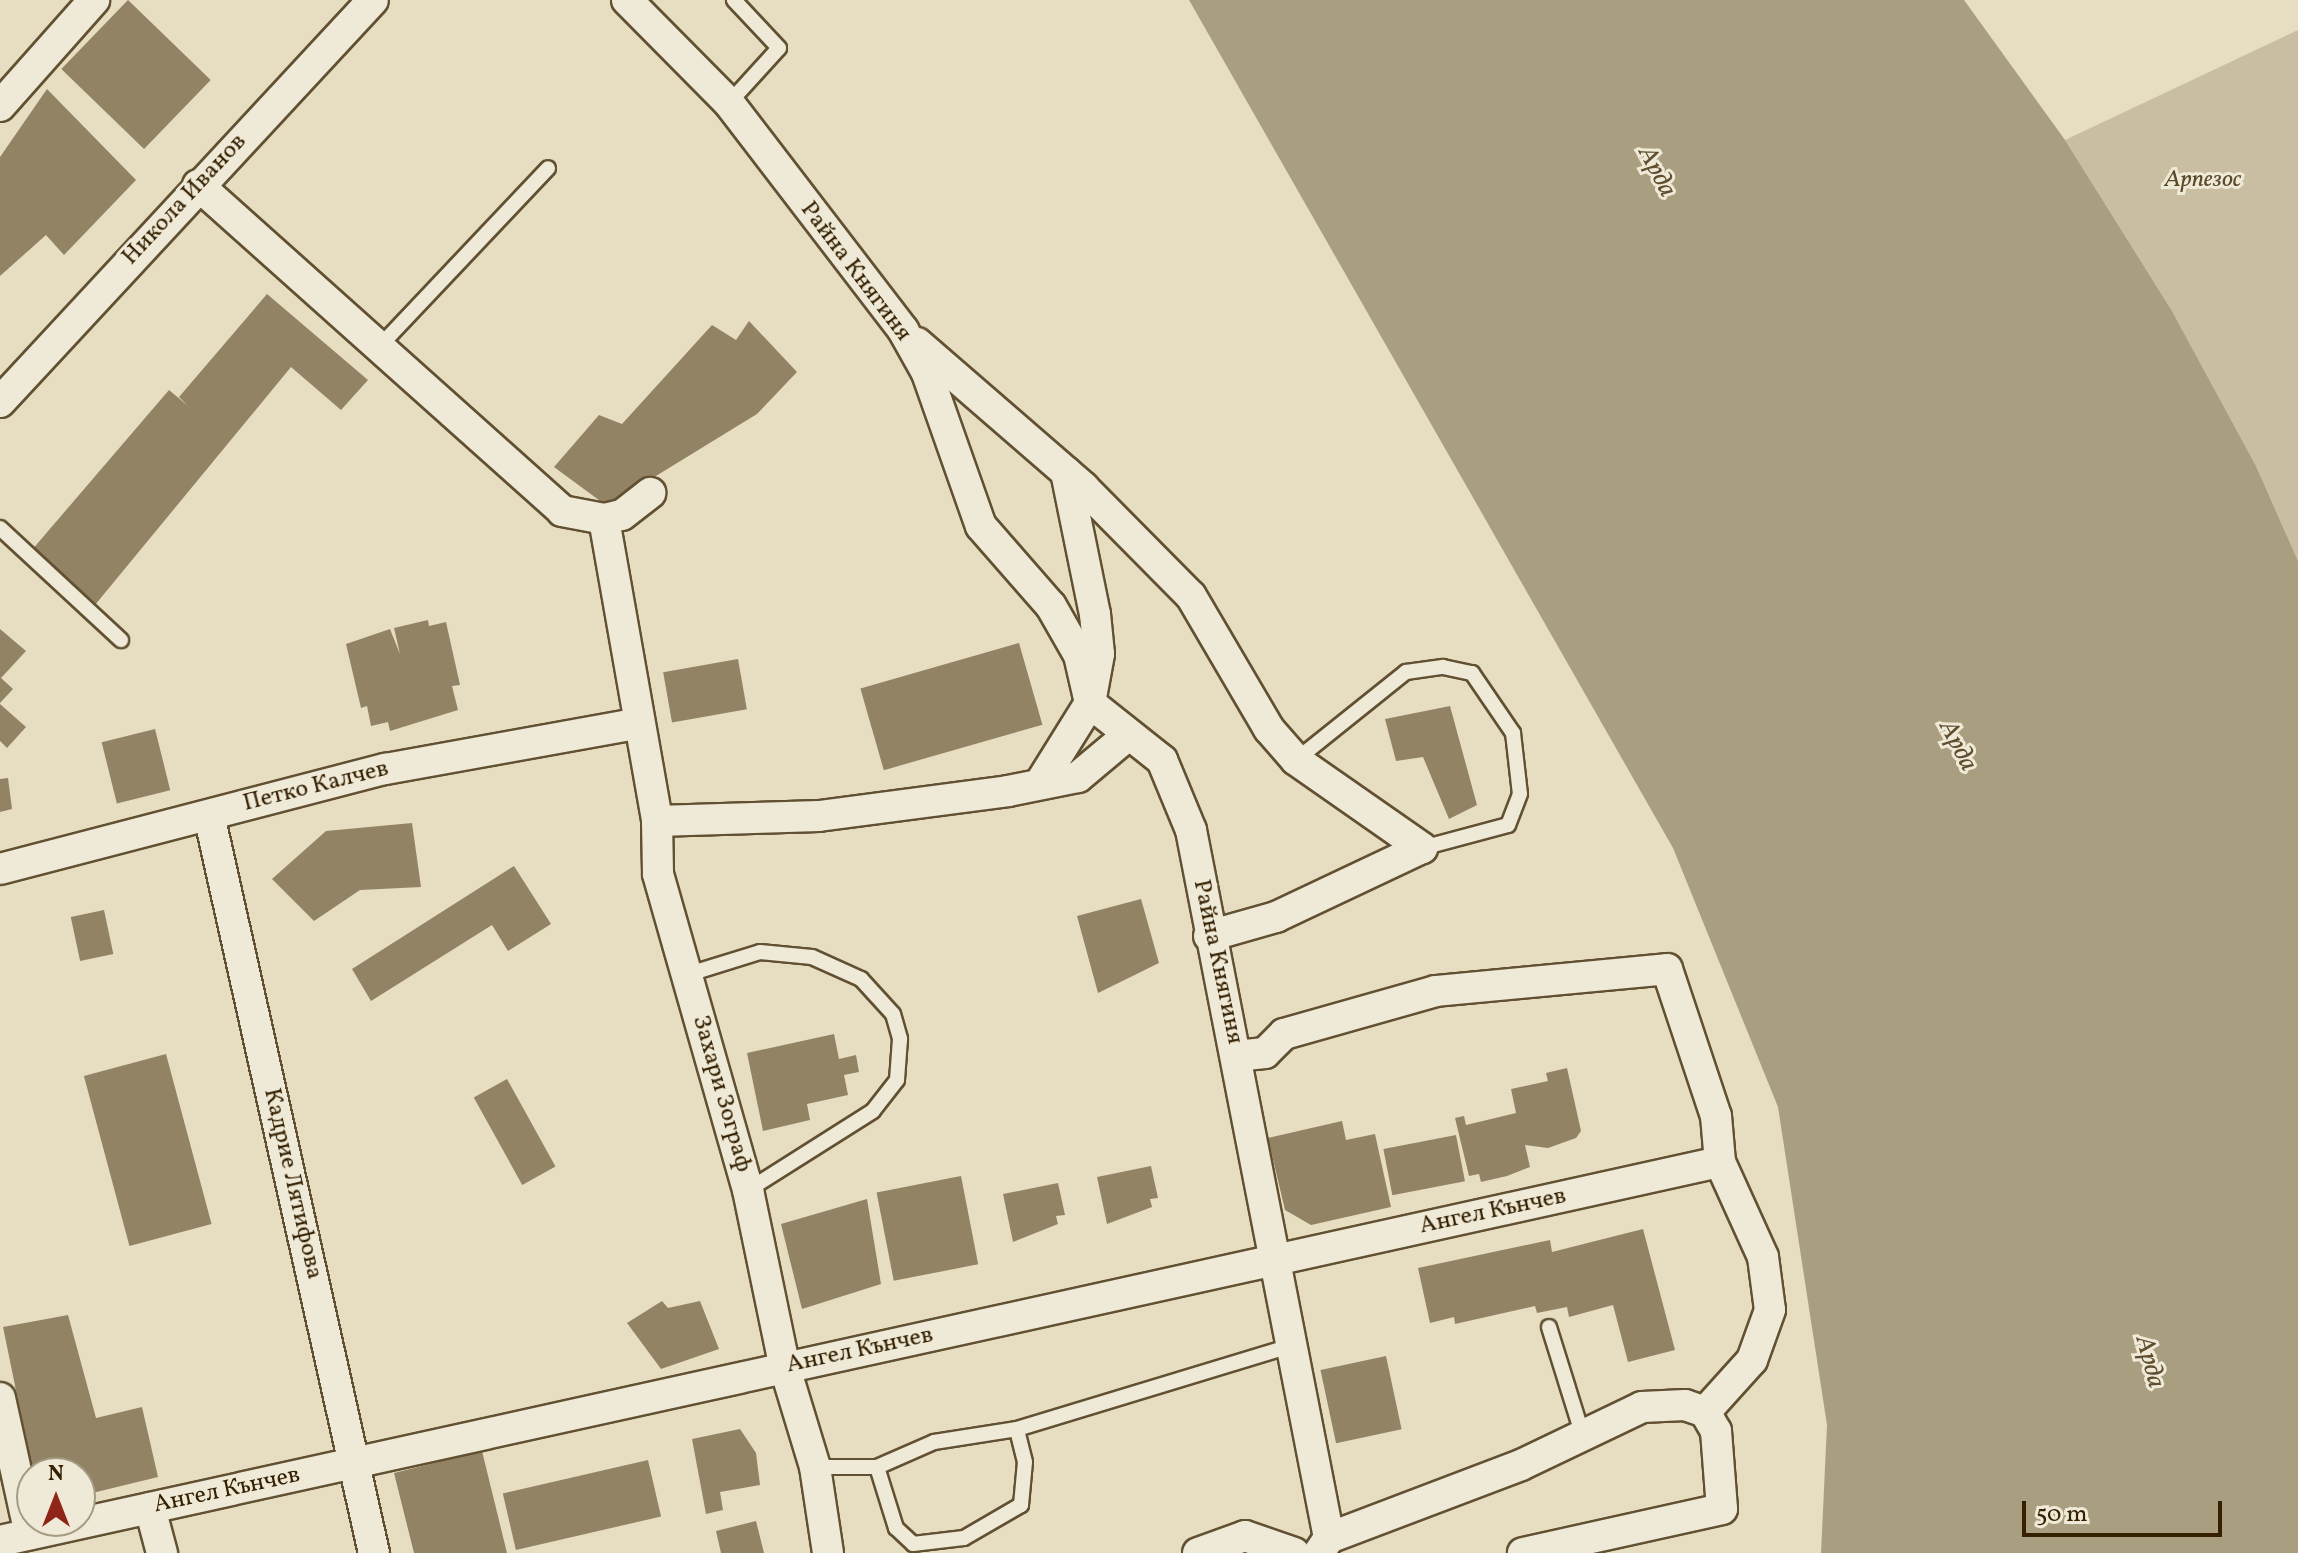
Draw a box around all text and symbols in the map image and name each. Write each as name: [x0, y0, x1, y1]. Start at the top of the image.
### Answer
street label: Никола Иванов: [117, 128, 253, 272]
water label: Арда: [1630, 141, 1682, 203]
park label: Арпезос: [2164, 167, 2242, 195]
street label: Райна Княгиня: [793, 196, 917, 348]
water label: Арда: [1931, 715, 1983, 777]
street label: Петко Калчев: [240, 755, 392, 819]
street label: Райна Княгиня: [1186, 877, 1248, 1047]
street label: Захари Зограф: [685, 1012, 757, 1176]
street label: Кадрие Лятифова: [256, 1086, 328, 1282]
street label: Ангел Кънчев: [1417, 1182, 1569, 1242]
street label: Ангел Кънчев: [784, 1321, 936, 1381]
water label: Арда: [2127, 1332, 2171, 1392]
north arrow: [16, 1457, 96, 1537]
text: N: [48, 1459, 64, 1490]
street label: Ангел Кънчев: [151, 1461, 303, 1521]
scale bar: [2026, 1485, 2226, 1535]
text: 50 m: [2036, 1498, 2088, 1532]

